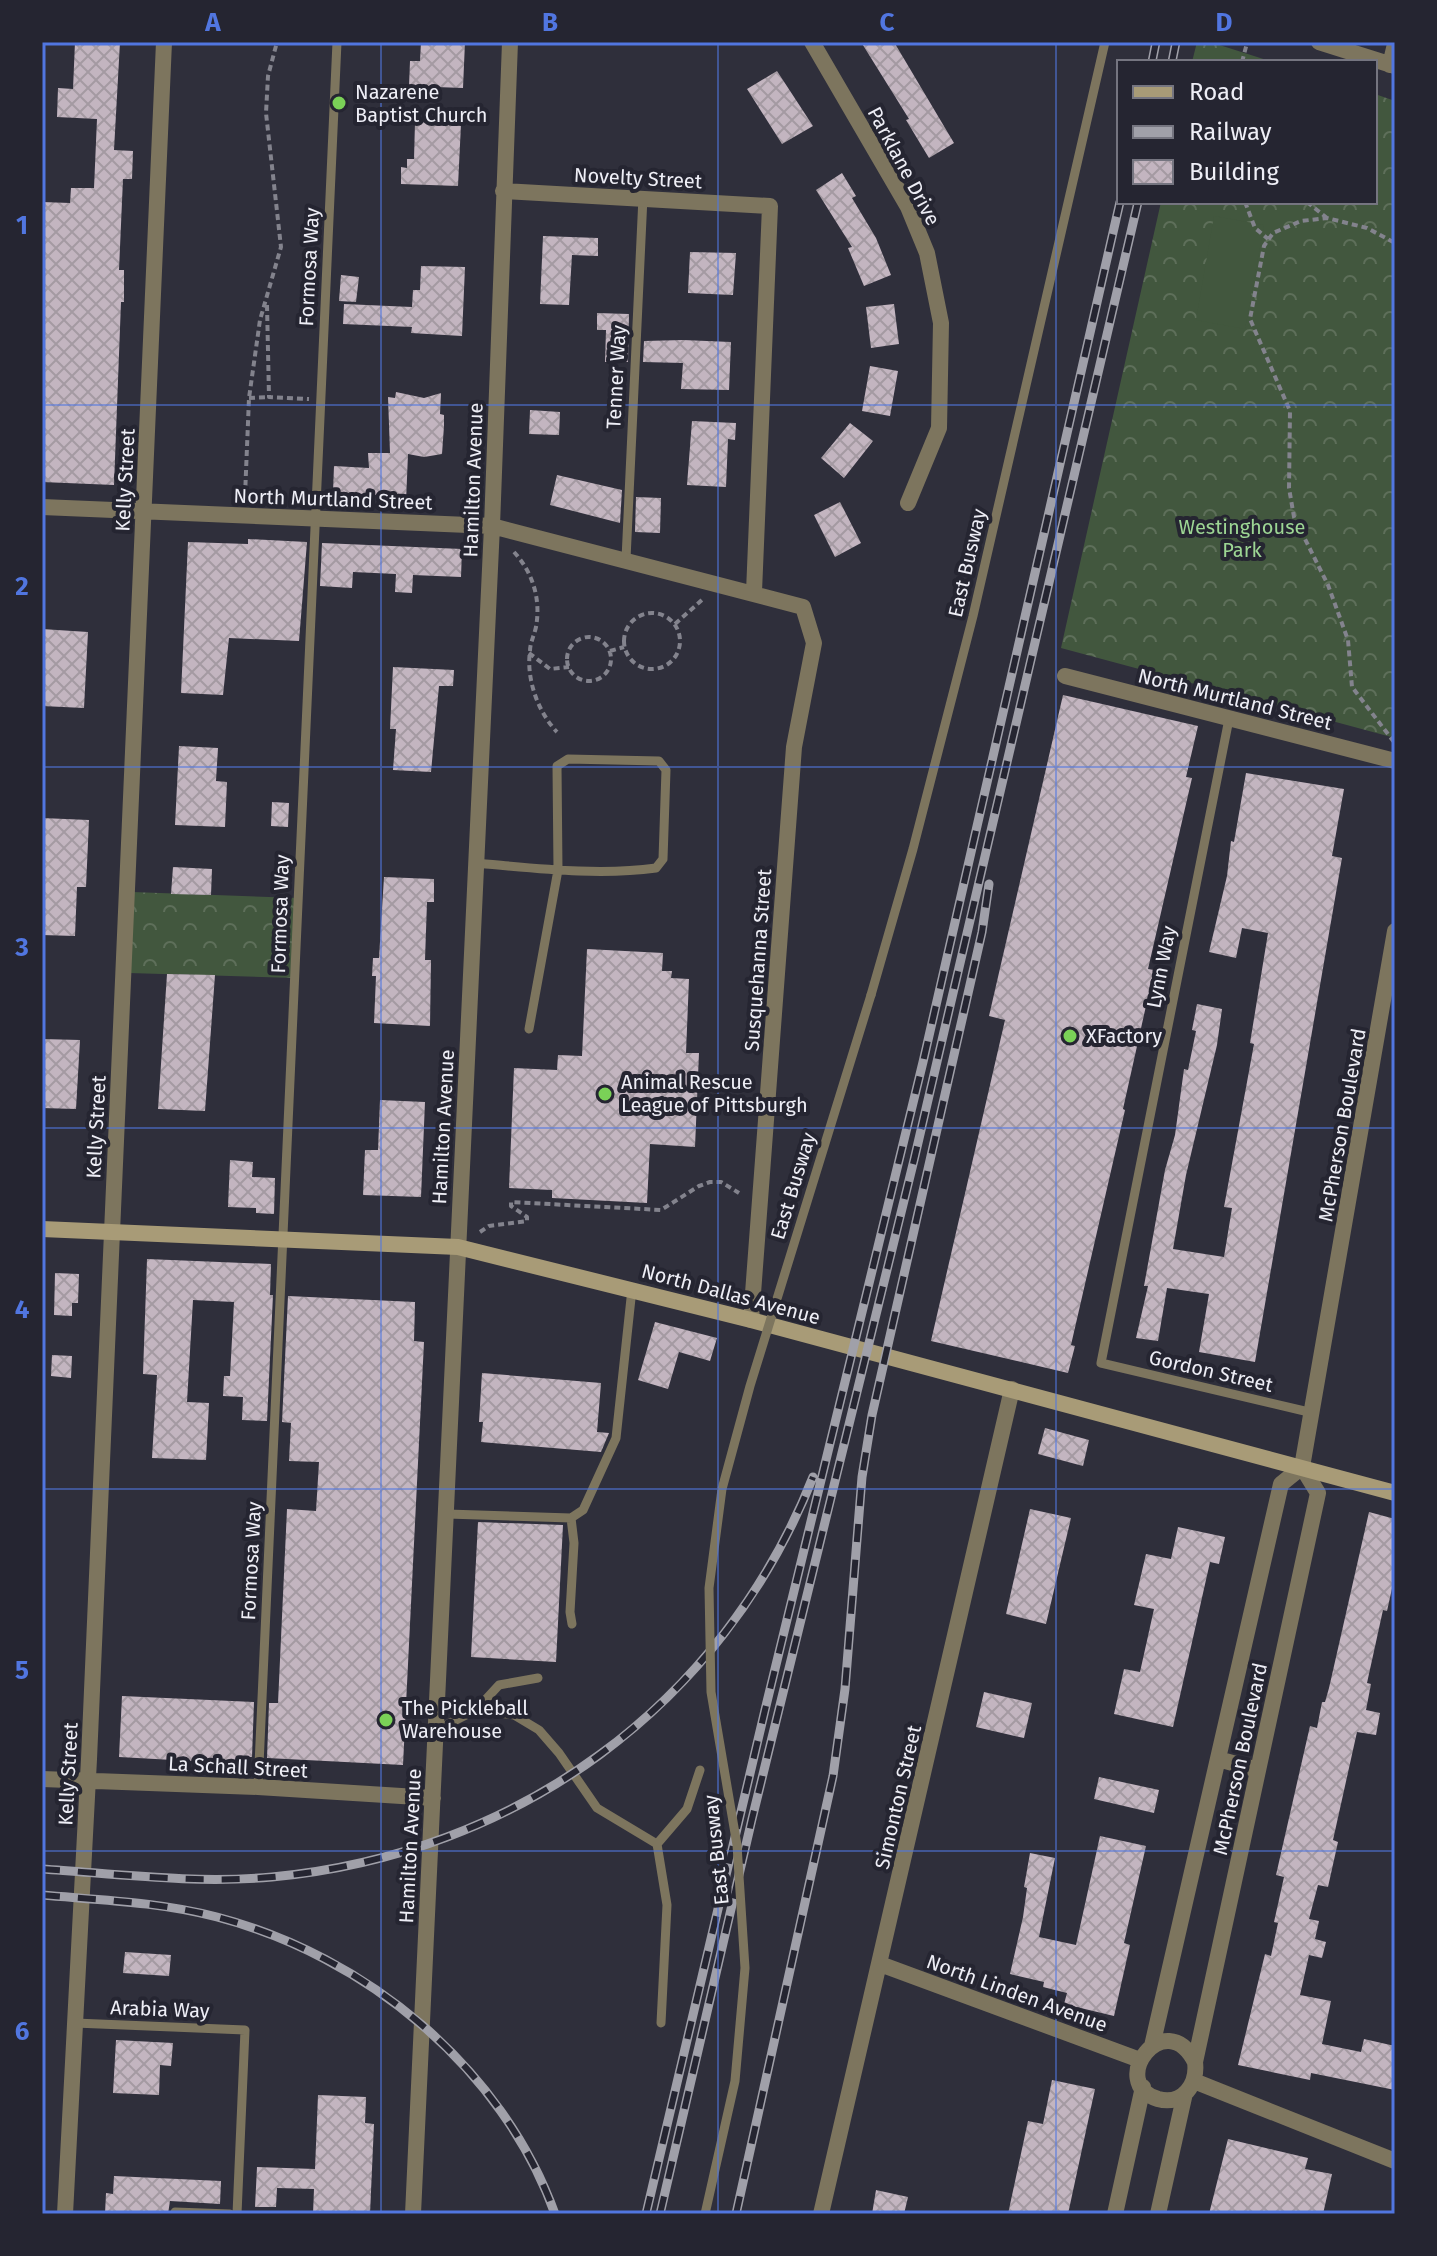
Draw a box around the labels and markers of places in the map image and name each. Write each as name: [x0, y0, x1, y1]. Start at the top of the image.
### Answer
place label: Nazarene Baptist Church: [355, 80, 487, 127]
marker: Nazarene Baptist Church: [330, 94, 348, 112]
place label: XFactory: [1086, 1024, 1162, 1048]
marker: XFactory: [1061, 1027, 1079, 1045]
place label: Animal Rescue League of Pittsburgh: [621, 1070, 808, 1117]
marker: Animal Rescue League of Pittsburgh: [596, 1085, 614, 1103]
place label: The Pickleball Warehouse: [402, 1696, 528, 1743]
marker: The Pickleball Warehouse: [377, 1711, 395, 1729]

